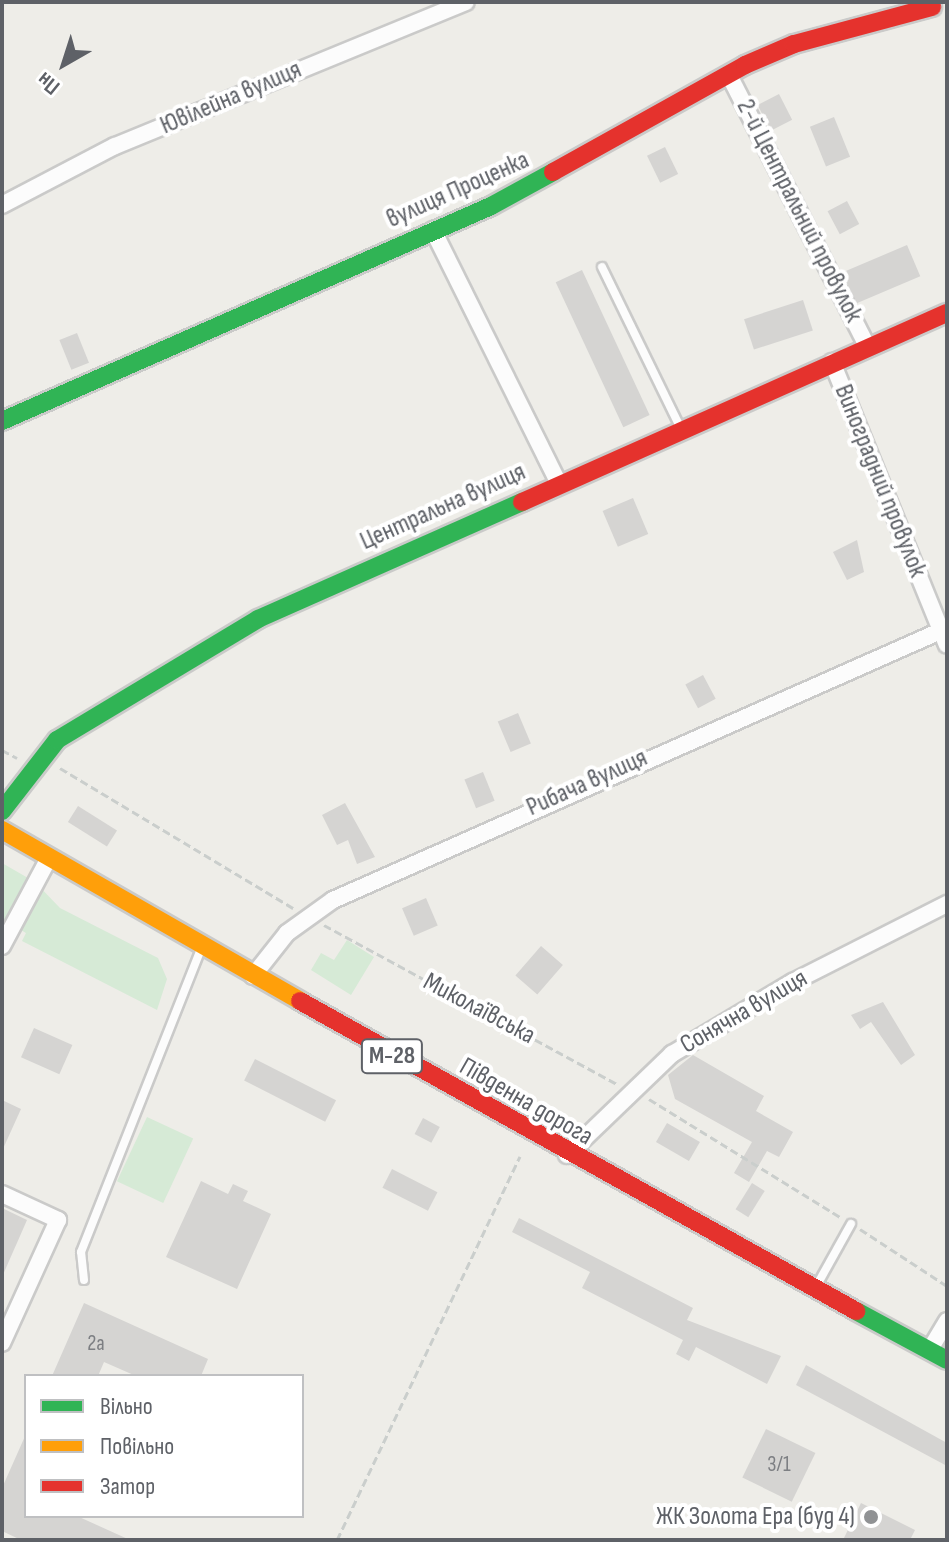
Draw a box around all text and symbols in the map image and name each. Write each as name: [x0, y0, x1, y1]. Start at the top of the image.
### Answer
north arrow: [24, 24, 104, 104]
street label: Ювілейна вулиця: [156, 54, 306, 142]
text: Пн: [32, 66, 65, 100]
street label: 2-й Центральний провулок: [729, 94, 869, 328]
street label: вулиця Проценка: [382, 145, 534, 235]
street label: Виноградний провулок: [827, 380, 933, 582]
street label: Центральна вулиця: [355, 457, 531, 557]
street label: Рибача вулиця: [522, 743, 652, 823]
street label: Сонячна вулиця: [675, 963, 813, 1061]
street label: Миколаївська: [418, 967, 540, 1051]
road number: М-28: [360, 1036, 424, 1076]
street label: Південна дорога: [454, 1051, 598, 1153]
house number: 2а: [87, 1331, 105, 1357]
legend: [24, 1374, 304, 1518]
text: Вільно: [100, 1392, 153, 1421]
text: Повільно: [100, 1432, 174, 1461]
house number: 3/1: [767, 1452, 791, 1478]
text: Затор: [100, 1472, 155, 1501]
place label: ЖК Золота Ера (буд 4): [656, 1501, 855, 1533]
marker: ЖК Золота Ера (буд 4): [862, 1508, 880, 1526]

